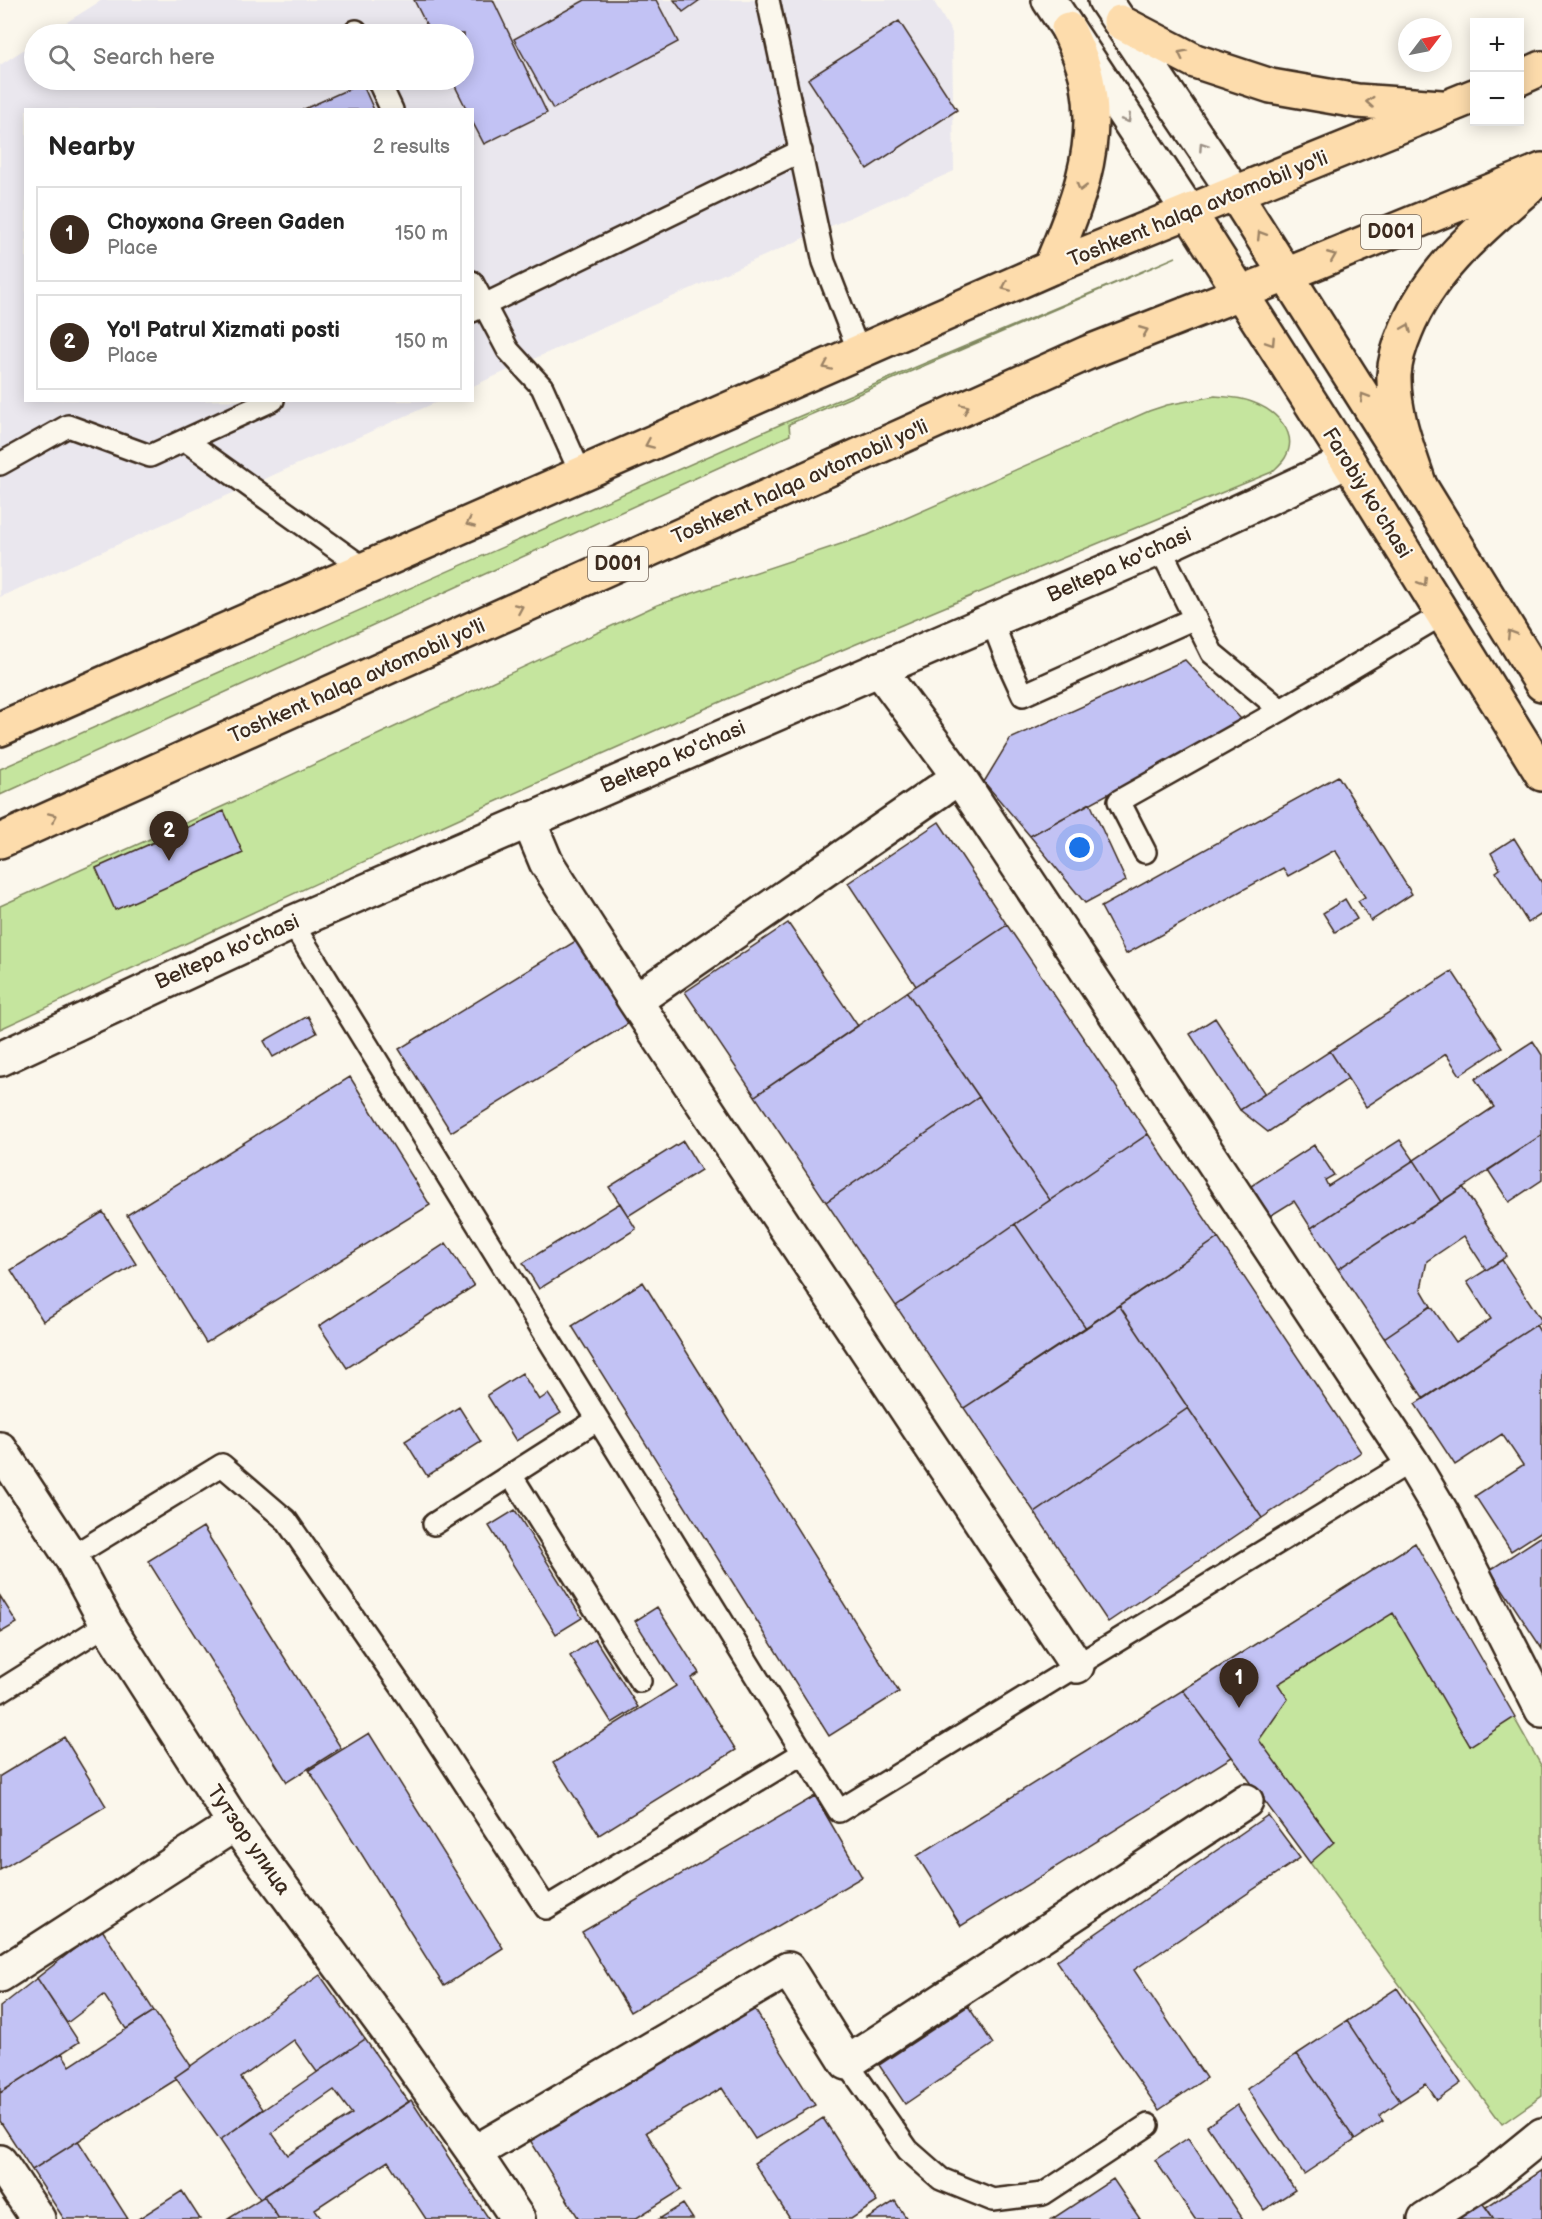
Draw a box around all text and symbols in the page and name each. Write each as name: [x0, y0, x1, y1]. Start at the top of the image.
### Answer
north arrow: [1398, 18, 1452, 72]
map controls: [1470, 18, 1524, 126]
button: +: [1470, 18, 1524, 72]
search box: [24, 24, 474, 90]
icon: search: [45, 41, 78, 74]
text: Search here: [93, 44, 215, 71]
one-way arrow: [1178, 50, 1188, 61]
button: −: [1470, 72, 1524, 126]
one-way arrow: [1365, 96, 1374, 109]
one-way arrow: [1120, 113, 1132, 123]
text: Nearby: [48, 132, 135, 163]
text: 2 results: [373, 135, 450, 159]
one-way arrow: [1199, 141, 1210, 152]
street label: Toshkent halqa avtomobil yo'li: [1064, 145, 1332, 273]
one-way arrow: [1076, 182, 1089, 192]
text: Choyxona Green Gaden: [107, 209, 345, 236]
road number: D001: [1361, 215, 1421, 249]
text: 1: [65, 222, 74, 246]
text: 150 m: [395, 222, 448, 246]
one-way arrow: [1256, 231, 1268, 241]
text: Place: [107, 236, 158, 260]
one-way arrow: [1326, 251, 1337, 263]
one-way arrow: [1001, 280, 1012, 292]
text: Yo'l Patrul Xizmati posti: [107, 317, 340, 344]
one-way arrow: [1400, 323, 1412, 334]
one-way arrow: [1138, 326, 1149, 338]
text: 2: [64, 330, 75, 354]
text: 150 m: [395, 330, 448, 354]
one-way arrow: [1263, 336, 1274, 347]
text: Place: [107, 344, 158, 368]
one-way arrow: [823, 359, 834, 371]
one-way arrow: [1360, 393, 1371, 404]
one-way arrow: [959, 404, 970, 416]
street label: Toshkent halqa avtomobil yo'li: [668, 414, 932, 550]
street label: Farobiy ko'chasi: [1317, 423, 1417, 563]
one-way arrow: [644, 437, 655, 449]
one-way arrow: [466, 516, 477, 528]
street label: Beltepa ko'chasi: [1043, 522, 1195, 608]
road number: D001: [588, 547, 648, 581]
one-way arrow: [1416, 576, 1427, 587]
one-way arrow: [512, 604, 523, 616]
street label: Toshkent halqa avtomobil yo'li: [225, 613, 489, 749]
one-way arrow: [1507, 630, 1519, 640]
street label: Beltepa ko'chasi: [597, 715, 749, 799]
one-way arrow: [47, 812, 58, 824]
pin: 2: [150, 812, 188, 861]
your location: [1065, 833, 1094, 862]
street label: Beltepa ko'chasi: [151, 909, 303, 995]
pin: 1: [1220, 1658, 1258, 1708]
street label: Тутзор улица: [202, 1780, 296, 1900]

